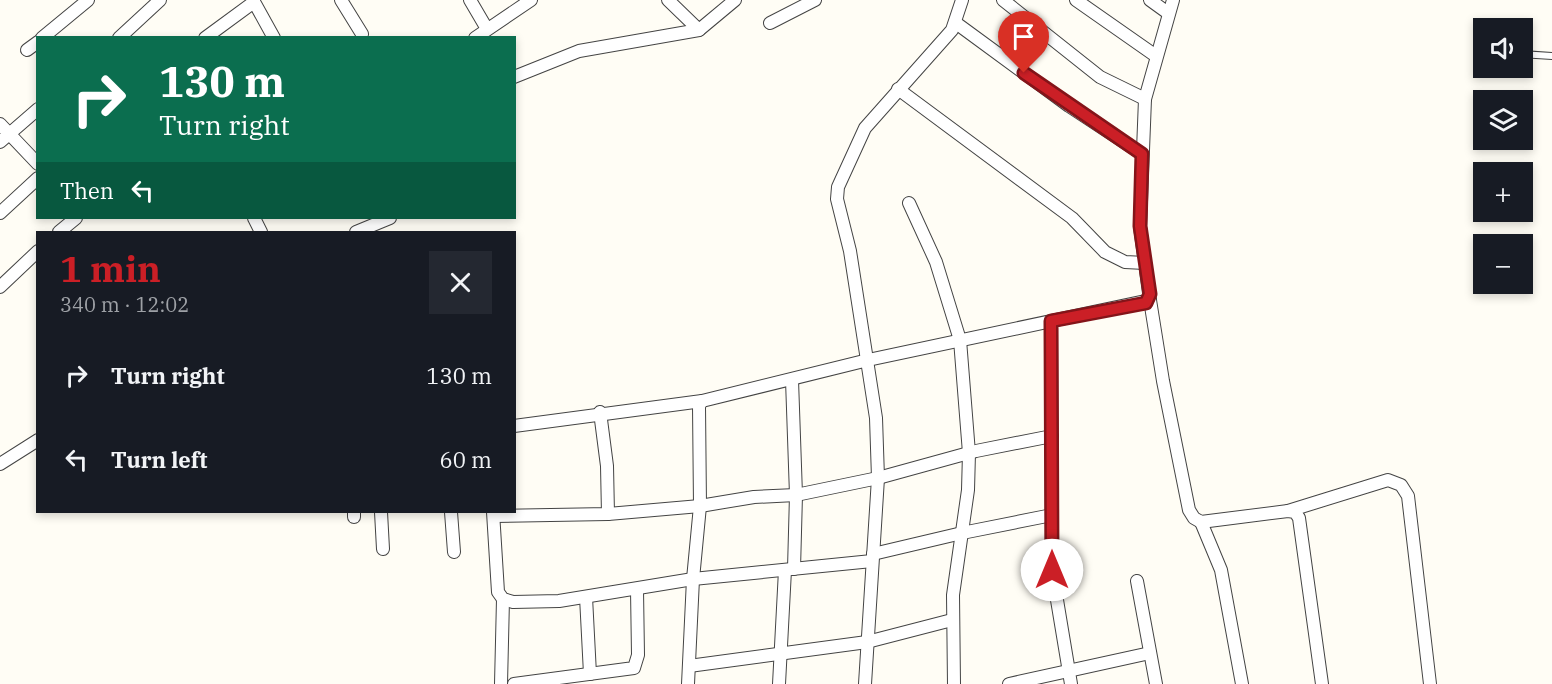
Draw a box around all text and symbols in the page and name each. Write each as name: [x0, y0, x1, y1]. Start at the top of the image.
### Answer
pin: [998, 11, 1049, 73]
map controls: [1473, 18, 1533, 294]
button: sound: [1473, 18, 1533, 78]
icon: arrive: [1007, 20, 1040, 53]
text: 130 m: [159, 54, 285, 109]
icon: right: [60, 60, 138, 138]
button: layers: [1473, 90, 1533, 150]
text: Turn right: [159, 107, 290, 142]
button: +: [1473, 162, 1533, 222]
icon: left: [126, 174, 159, 207]
text: Then: [60, 176, 114, 205]
button: −: [1473, 234, 1533, 294]
text: 1 min: [60, 245, 161, 292]
button: close: [429, 251, 492, 314]
text: 340 m · 12:02: [60, 291, 189, 318]
icon: right: [60, 359, 93, 392]
text: Turn right: [111, 361, 225, 390]
text: 130 m: [426, 361, 492, 390]
icon: left: [60, 443, 93, 476]
text: Turn left: [111, 445, 207, 474]
text: 60 m: [440, 445, 492, 474]
position arrow: [1020, 538, 1084, 602]

